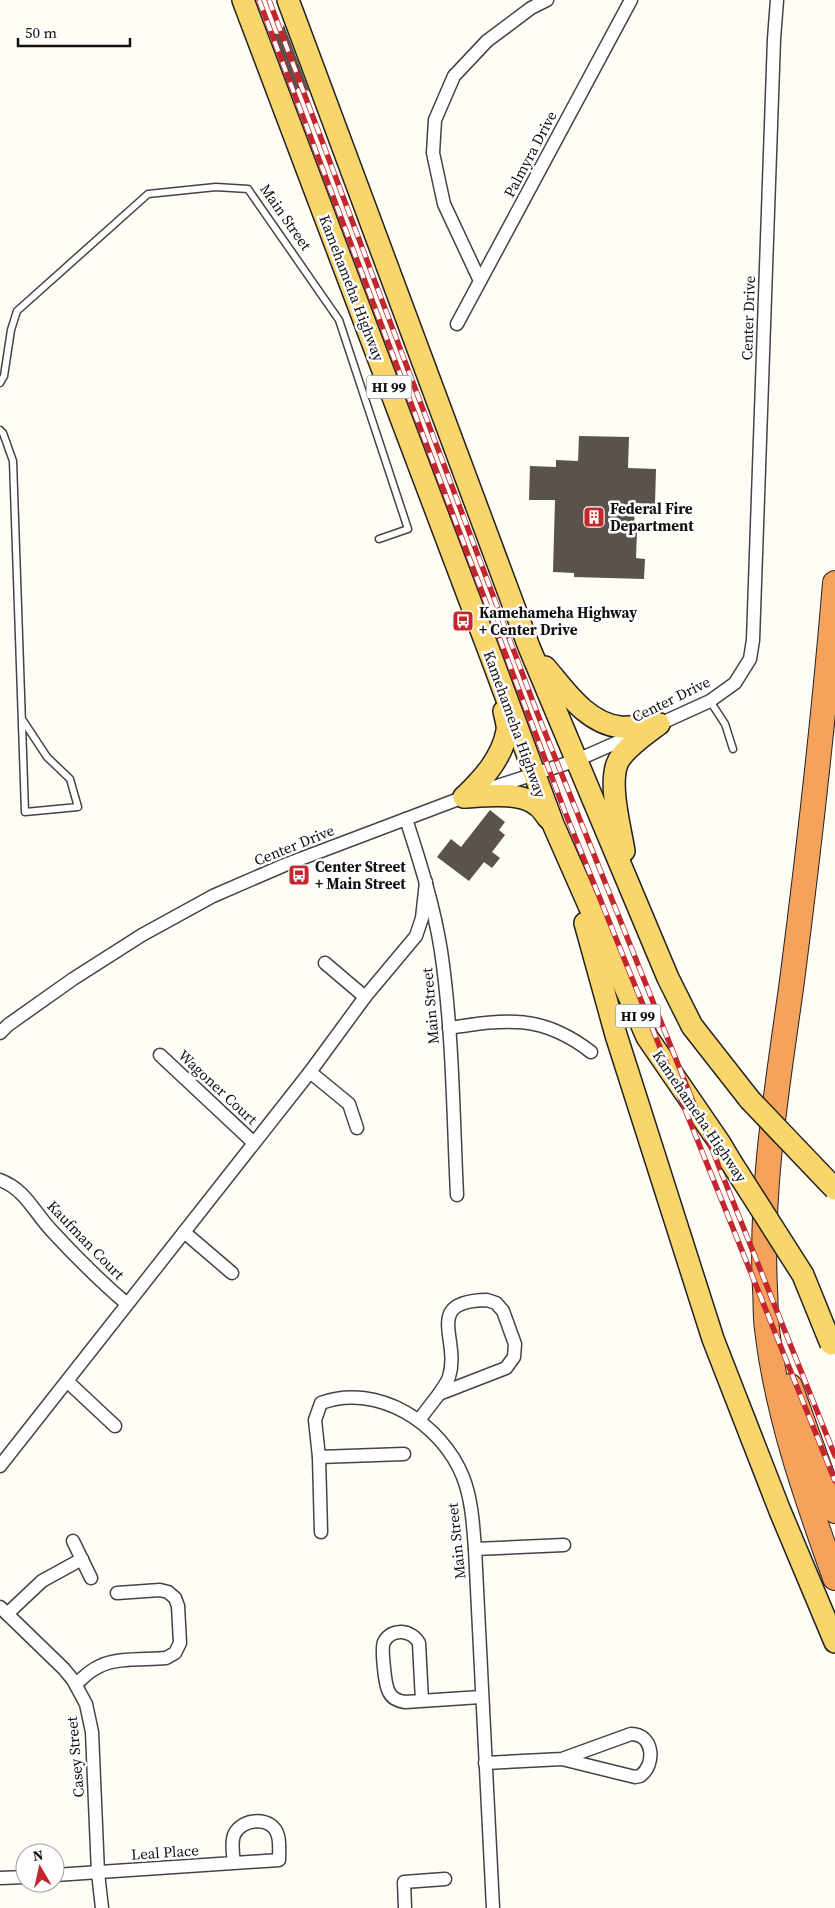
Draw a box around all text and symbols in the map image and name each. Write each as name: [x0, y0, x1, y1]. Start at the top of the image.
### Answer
scale bar: [18, 15, 130, 47]
text: 50 m: [25, 22, 57, 43]
street label: Palmyra Drive: [498, 107, 562, 201]
street label: Main Street: [255, 180, 317, 255]
street label: Kamehameha Highway: [314, 212, 390, 364]
street label: Center Drive: [736, 275, 760, 361]
road number: HI 99: [366, 376, 412, 398]
place label: Federal Fire Department: [610, 498, 694, 536]
building icon: Federal Fire Department: [582, 505, 606, 529]
place label: Kamehameha Highway + Center Drive: [479, 602, 637, 640]
bus stop icon: Kamehameha Highway + Center Drive: [451, 609, 475, 633]
street label: Kamehameha Highway: [479, 648, 551, 801]
street label: Center Drive: [628, 671, 714, 727]
street label: Center Drive: [251, 819, 338, 871]
place label: Center Street + Main Street: [315, 856, 406, 894]
bus stop icon: Center Street + Main Street: [287, 863, 311, 887]
street label: Main Street: [416, 967, 444, 1045]
road number: HI 99: [616, 1004, 660, 1028]
street label: Wagoner Court: [174, 1045, 262, 1129]
street label: Kamehameha Highway: [648, 1046, 752, 1186]
street label: Kaufman Court: [43, 1196, 129, 1284]
street label: Main Street: [442, 1502, 470, 1580]
street label: Casey Street: [61, 1716, 89, 1798]
street label: Leal Place: [130, 1839, 200, 1865]
north arrow: [15, 1843, 65, 1893]
text: N: [31, 1844, 45, 1866]

